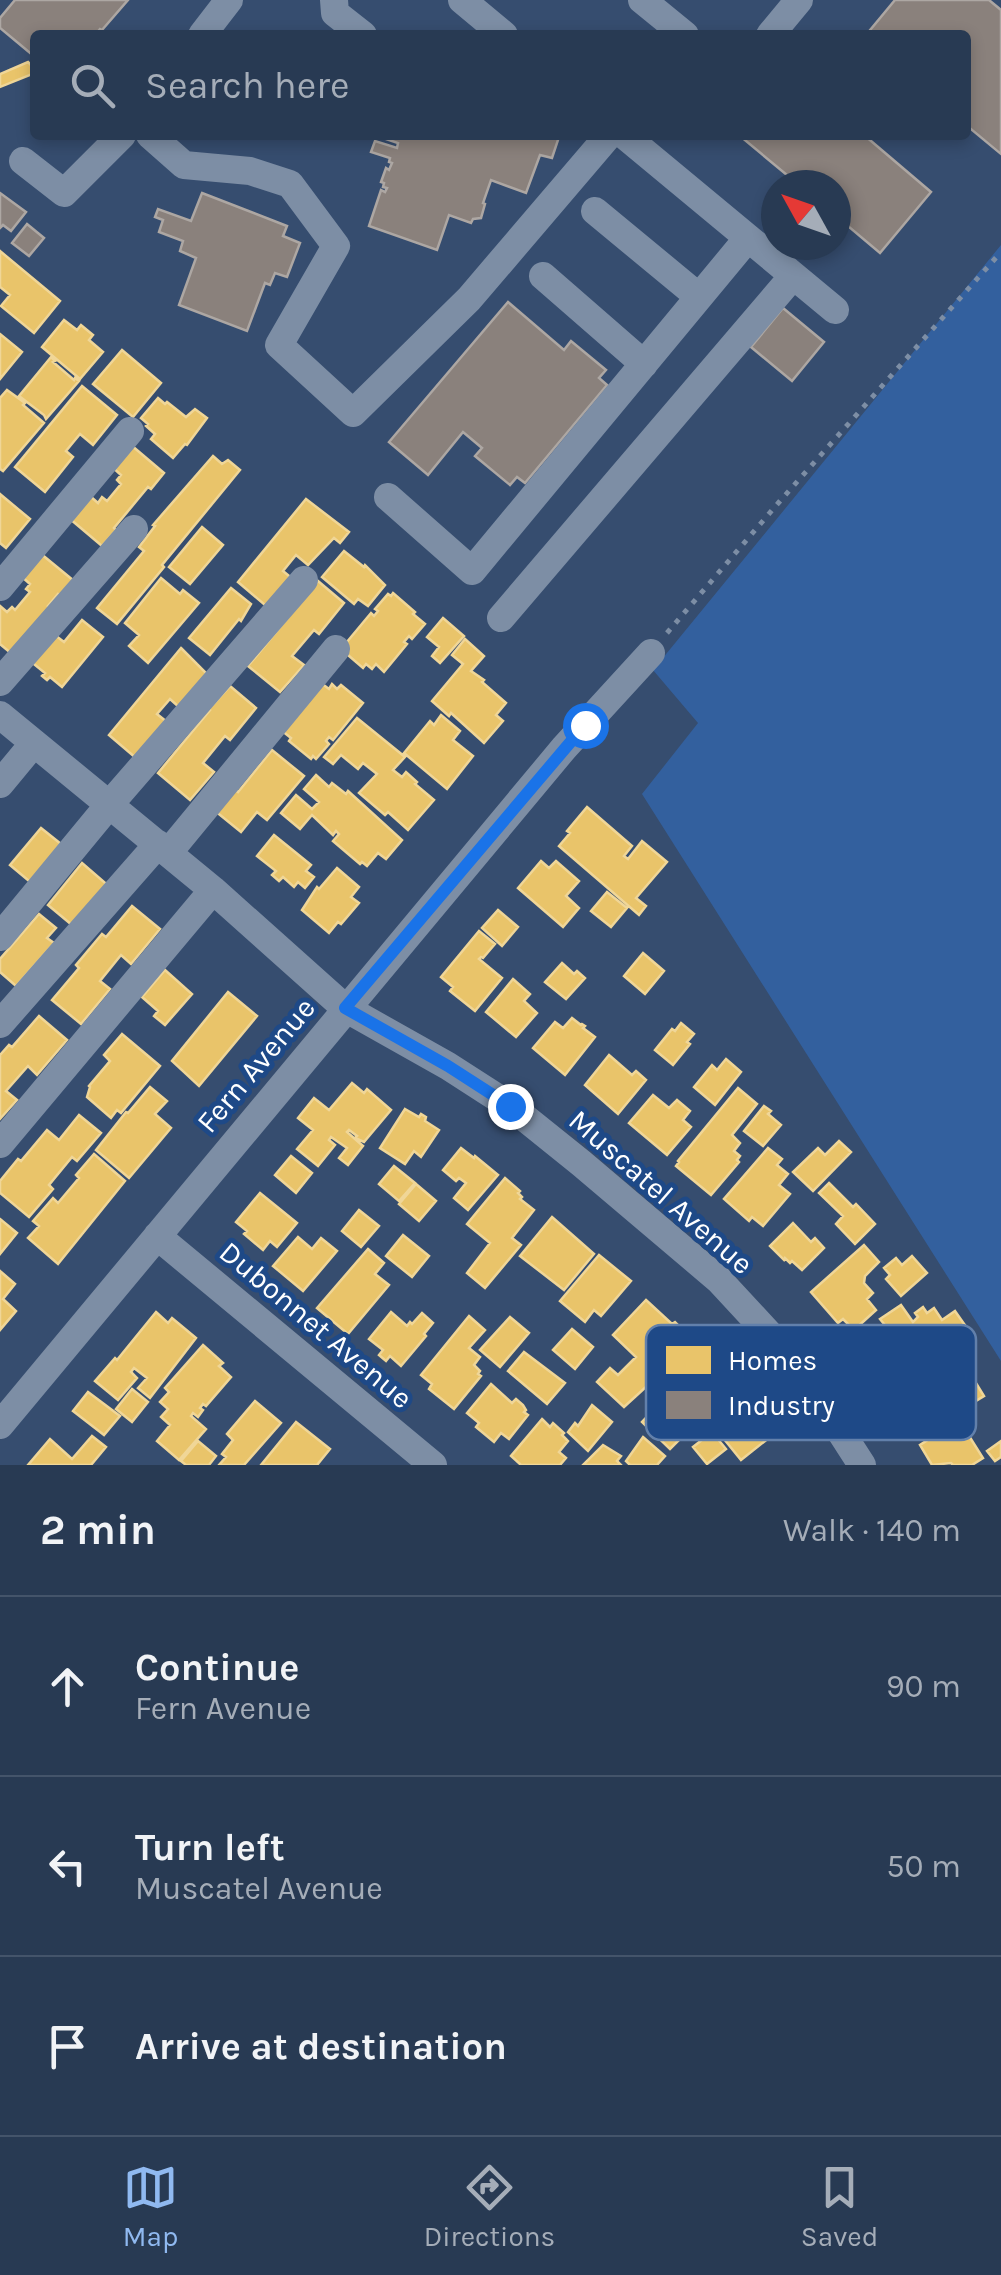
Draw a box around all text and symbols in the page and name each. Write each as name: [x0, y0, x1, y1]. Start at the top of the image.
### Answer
search box: [30, 30, 971, 140]
icon: search: [65, 58, 120, 113]
text: Search here: [145, 63, 349, 108]
north arrow: [761, 170, 851, 260]
route start: [563, 703, 609, 749]
street label: Fern Avenue: [189, 990, 323, 1140]
route end: [488, 1084, 534, 1130]
street label: Muscatel Avenue: [562, 1102, 760, 1282]
street label: Dubonnet Avenue: [212, 1234, 420, 1416]
legend: [646, 1325, 976, 1440]
text: Homes: [728, 1344, 817, 1377]
text: Industry: [728, 1389, 835, 1422]
text: 2 min: [40, 1505, 156, 1555]
text: Walk · 140 m: [783, 1512, 961, 1549]
text: Continue: [135, 1645, 299, 1690]
icon: ahead: [40, 1659, 95, 1714]
text: 90 m: [886, 1668, 961, 1705]
text: Fern Avenue: [135, 1690, 311, 1727]
text: Turn left: [135, 1825, 285, 1870]
icon: left: [40, 1839, 95, 1894]
text: 50 m: [886, 1848, 961, 1885]
text: Muscatel Avenue: [135, 1870, 383, 1907]
icon: arrive: [40, 2019, 95, 2074]
text: Arrive at destination: [135, 2024, 507, 2069]
tab: Map: [123, 2160, 178, 2253]
tab: Directions: [424, 2160, 555, 2253]
tab: Saved: [801, 2160, 878, 2253]

